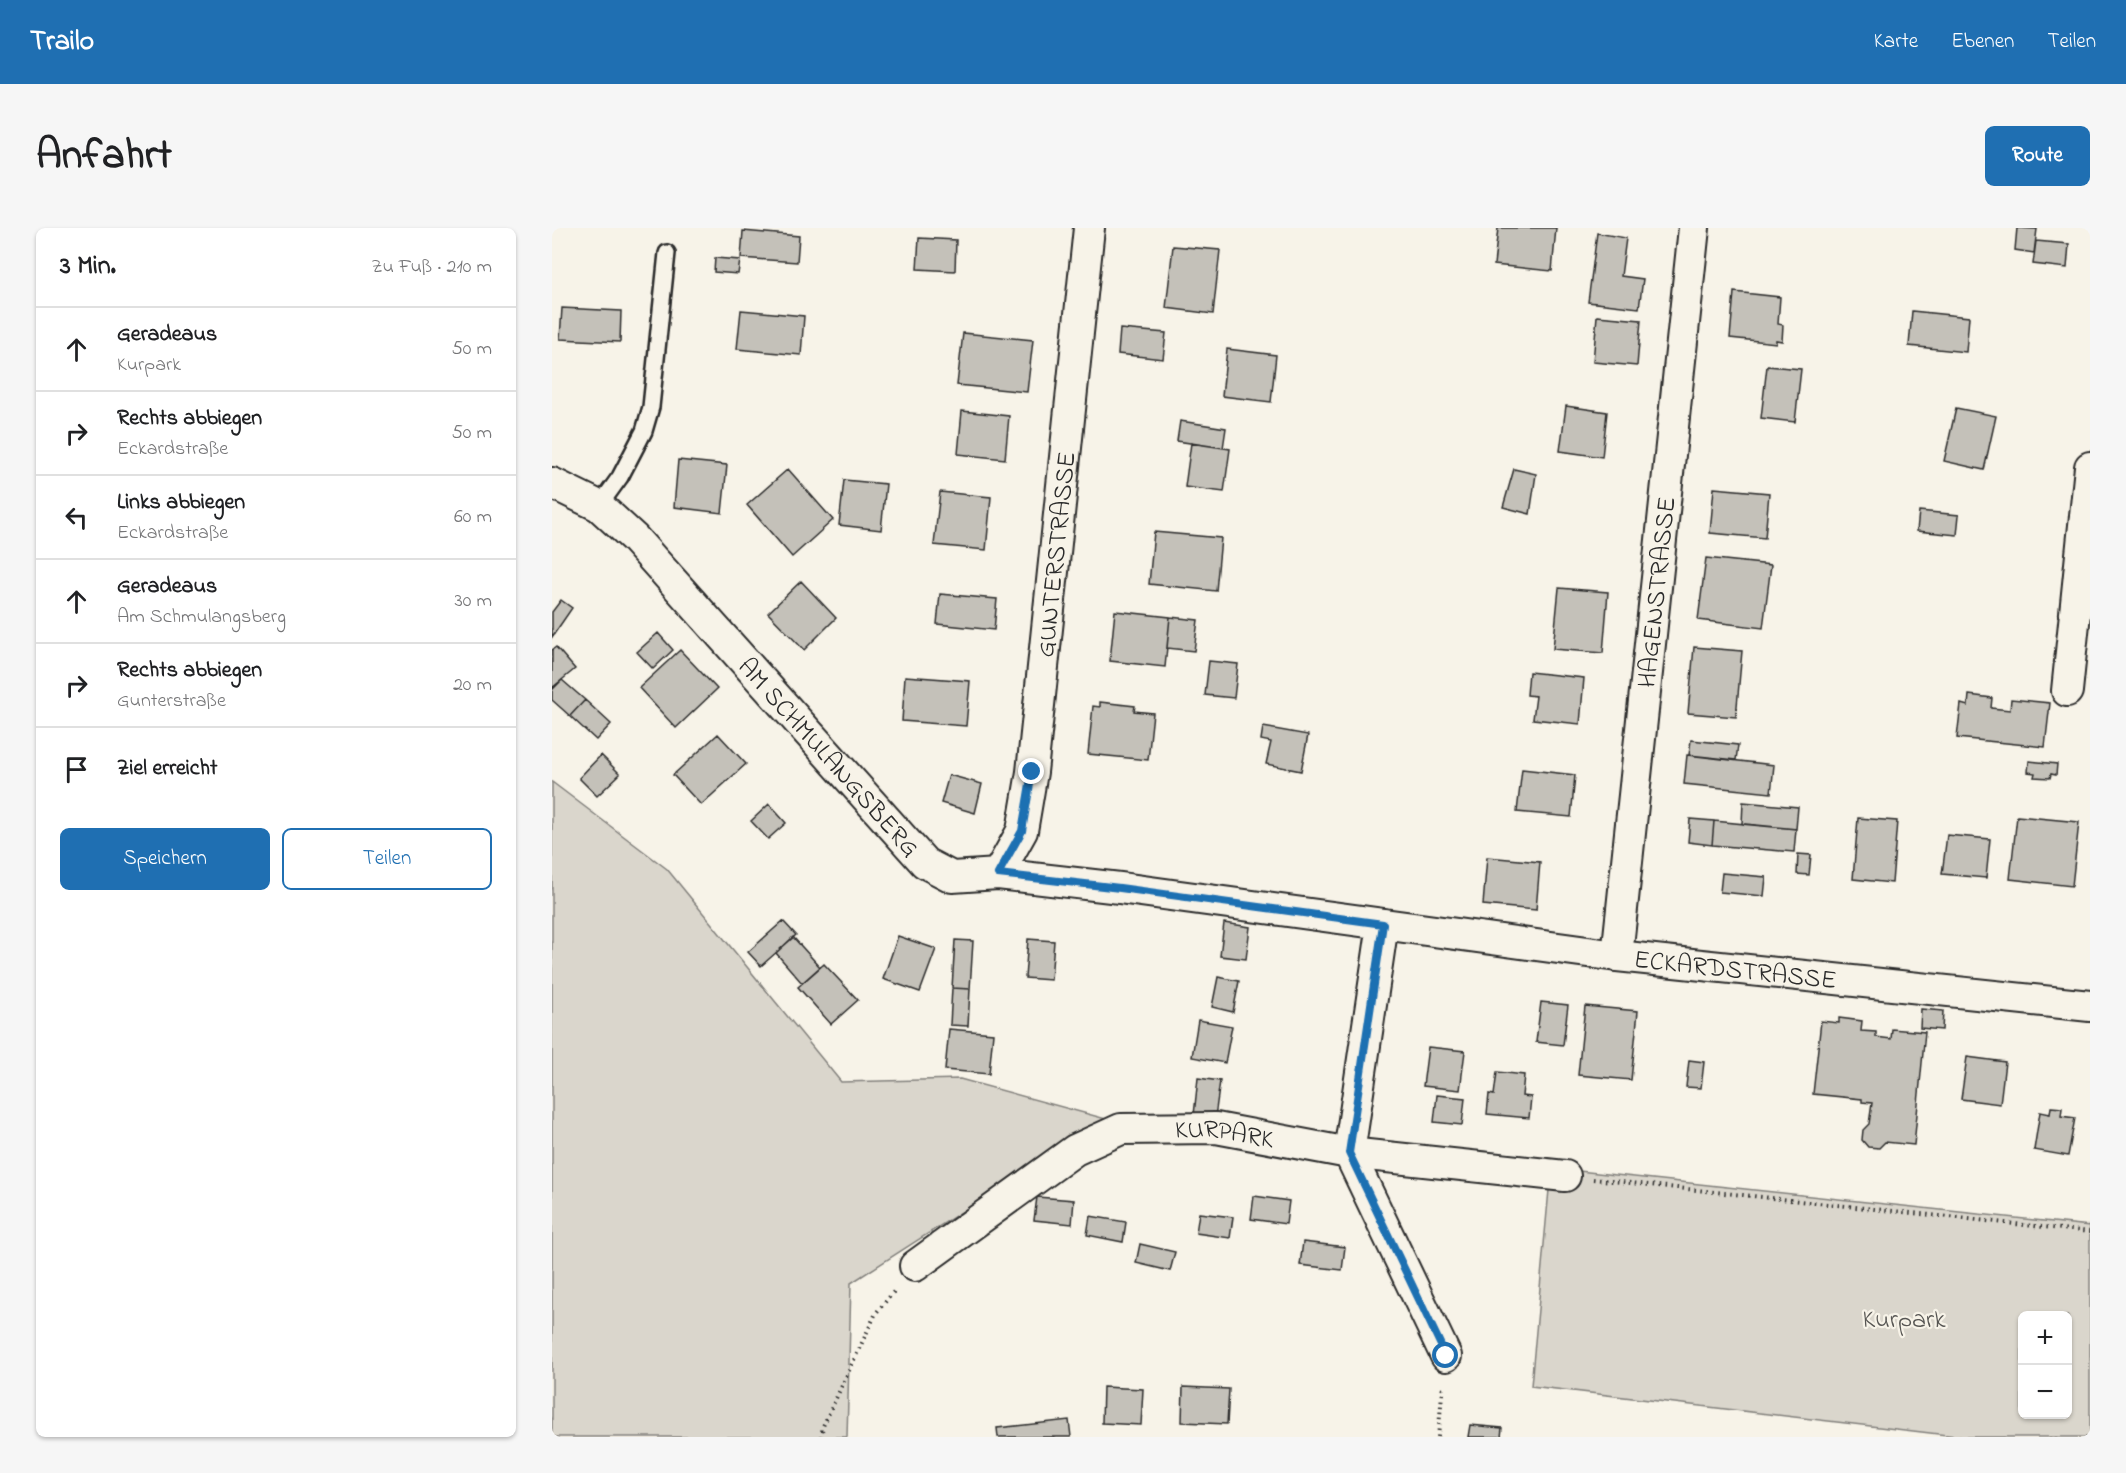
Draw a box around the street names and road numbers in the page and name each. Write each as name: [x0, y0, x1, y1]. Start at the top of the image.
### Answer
street label: GUNTERSTRASSE: [1028, 450, 1087, 659]
street label: HAGENSTRASSE: [1629, 495, 1687, 690]
street label: AM SCHMULANGSBERG: [727, 650, 927, 867]
street label: ECKARDSTRASSE: [1632, 942, 1838, 1001]
street label: KURPARK: [1175, 1112, 1277, 1161]

